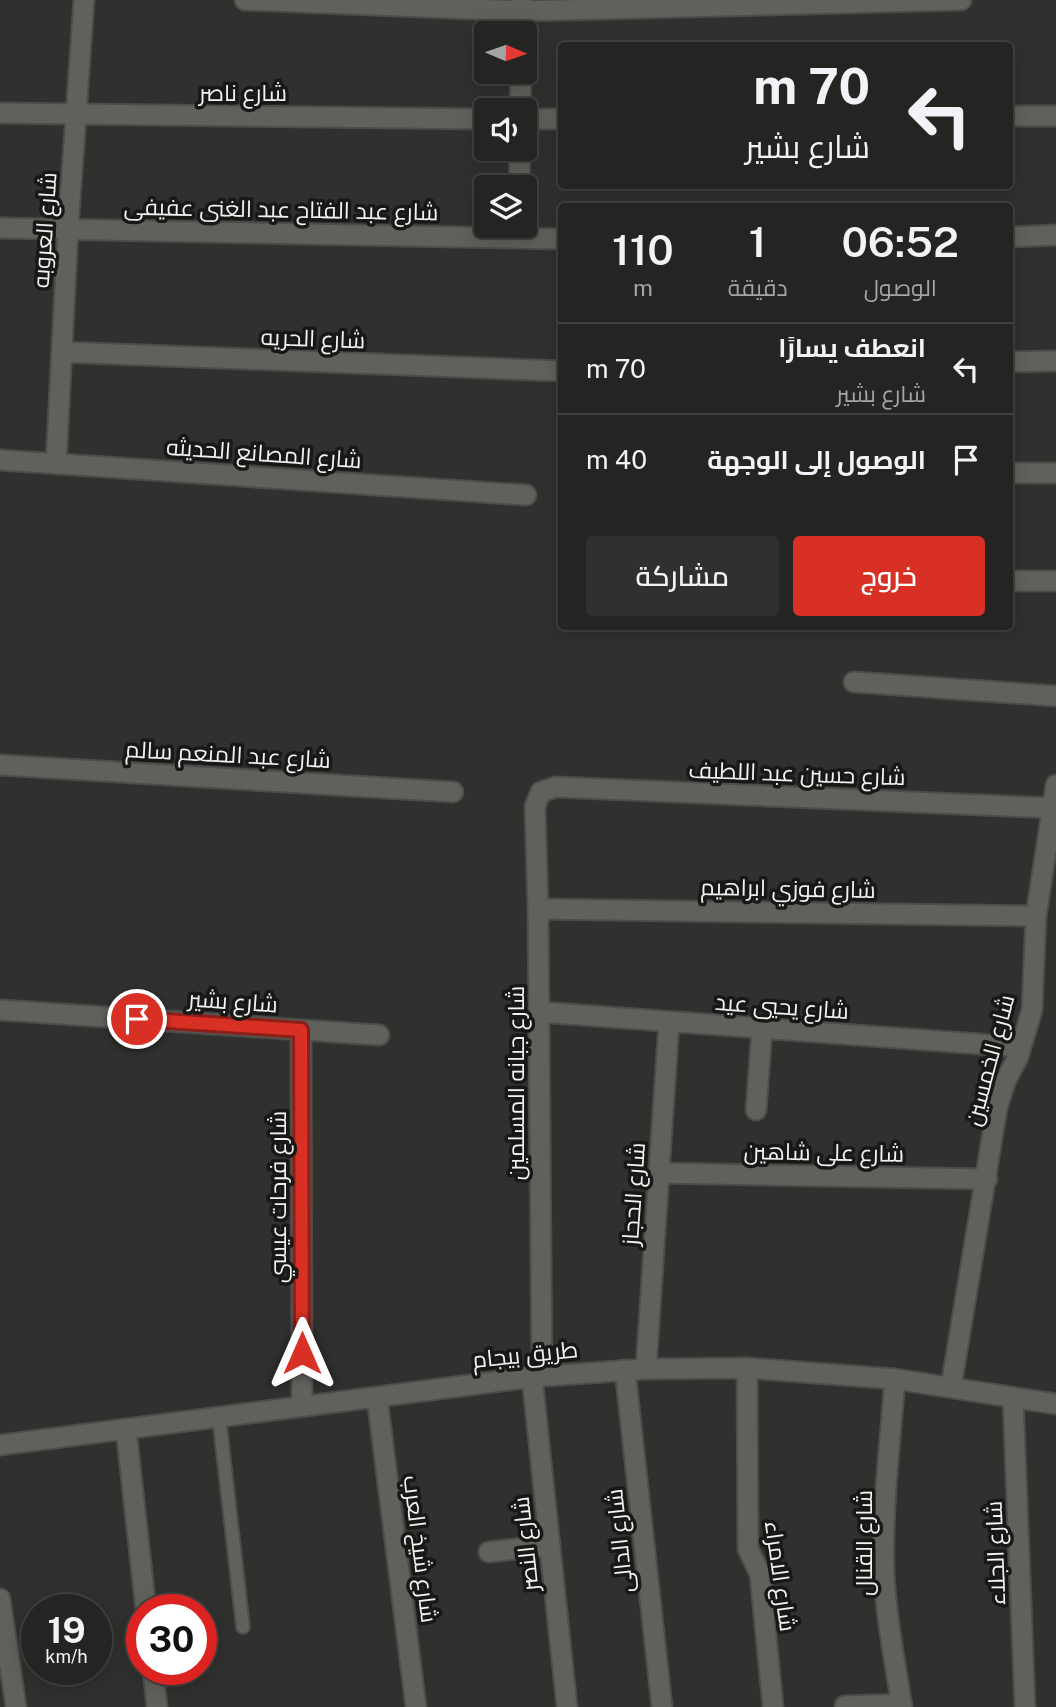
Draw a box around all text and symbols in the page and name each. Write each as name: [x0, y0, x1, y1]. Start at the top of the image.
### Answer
north arrow: [474, 21, 537, 84]
map controls: [474, 21, 537, 238]
text: 70 m: [753, 57, 870, 115]
icon: left: [894, 70, 985, 161]
street label: شارع ناصر: [197, 79, 287, 109]
button: sound: [474, 98, 537, 161]
text: شارع بشير: [745, 128, 870, 165]
street label: شارع العروبه: [26, 171, 65, 289]
button: layers: [474, 175, 537, 238]
street label: شارع عبد الفتاح عبد الغنى عفيفى: [123, 193, 439, 228]
text: 1: [749, 217, 766, 266]
text: 06:52: [842, 217, 959, 266]
text: 110: [612, 225, 674, 274]
text: m: [633, 274, 653, 301]
text: دقيقة: [728, 274, 788, 301]
text: الوصول: [864, 274, 937, 301]
street label: شارع الحريه: [260, 323, 366, 356]
text: انعطف يسارًا: [778, 332, 926, 363]
icon: left: [947, 350, 985, 388]
text: 70 m: [586, 353, 646, 384]
text: شارع بشير: [836, 380, 926, 407]
street label: شارع المصانع الحديثه: [165, 433, 363, 476]
icon: arrive: [947, 441, 985, 479]
text: 40 m: [586, 444, 647, 475]
text: الوصول إلى الوجهة: [707, 444, 926, 475]
button: مشاركة: [586, 536, 779, 616]
button: خروج: [793, 536, 985, 616]
street label: شارع عبد المنعم سالم: [124, 735, 332, 776]
street label: شارع حسين عبد اللطيف: [688, 756, 906, 793]
street label: شارع فوزي ابراهيم: [700, 873, 876, 908]
street label: شارع بشير: [185, 984, 279, 1021]
street label: شارع جبانه المسلمين: [502, 986, 532, 1180]
street label: شارع يحيي عيد: [714, 988, 850, 1027]
pin: [107, 989, 167, 1049]
street label: شارع الخمسين: [959, 991, 1022, 1129]
icon: arrive: [118, 1000, 156, 1038]
street label: شارع فرحات عيسي: [264, 1111, 295, 1283]
street label: شارع على شاهين: [743, 1137, 904, 1170]
street label: شارع الحجاز: [616, 1142, 653, 1249]
position arrow: [265, 1316, 339, 1390]
street label: طريق بيجام: [471, 1335, 579, 1376]
street label: شارع شيخ العرب: [396, 1474, 443, 1625]
street label: شارع الدالى: [600, 1487, 641, 1594]
street label: شارع القنال: [850, 1490, 880, 1596]
street label: شارع النصر: [507, 1495, 547, 1595]
street label: شارع الجلاء: [980, 1500, 1013, 1606]
street label: شارع الامراء: [757, 1519, 802, 1634]
speed limit sign: 30: [126, 1594, 217, 1685]
text: 19: [47, 1610, 86, 1651]
text: km/h: [45, 1646, 88, 1667]

